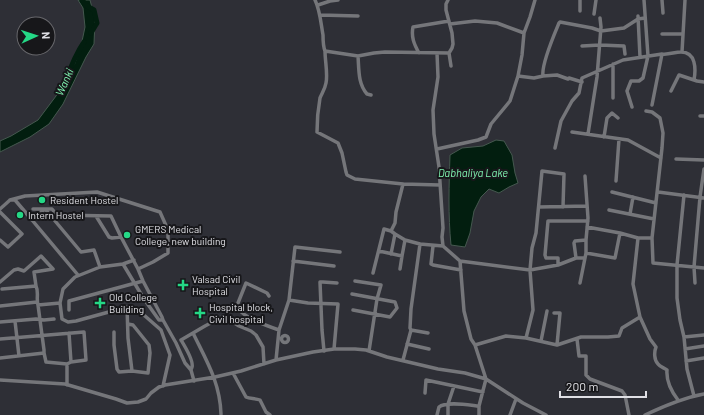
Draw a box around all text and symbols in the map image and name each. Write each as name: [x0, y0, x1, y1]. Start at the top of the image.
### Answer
north arrow: [16, 16, 56, 56]
text: N: [40, 31, 53, 39]
water label: Wanki: [52, 66, 76, 98]
water label: Dabhaliya Lake: [438, 166, 508, 179]
place label: Resident Hostel: [50, 194, 118, 206]
marker: Resident Hostel: [37, 195, 47, 205]
place label: Intern Hostel: [28, 209, 84, 221]
marker: Intern Hostel: [15, 210, 25, 220]
place label: GMERS Medical College, new building: [135, 223, 226, 247]
marker: GMERS Medical College, new building: [122, 230, 132, 240]
place label: Valsad Civil Hospital: [192, 273, 240, 297]
marker: Valsad Civil Hospital: [177, 279, 189, 291]
place label: Old College Building: [109, 291, 157, 315]
marker: Old College Building: [94, 297, 106, 309]
place label: Hospital block, Civil hospital: [209, 301, 273, 325]
marker: Hospital block, Civil hospital: [194, 307, 206, 319]
scale bar: [560, 373, 646, 399]
text: 200 m: [566, 379, 598, 393]

